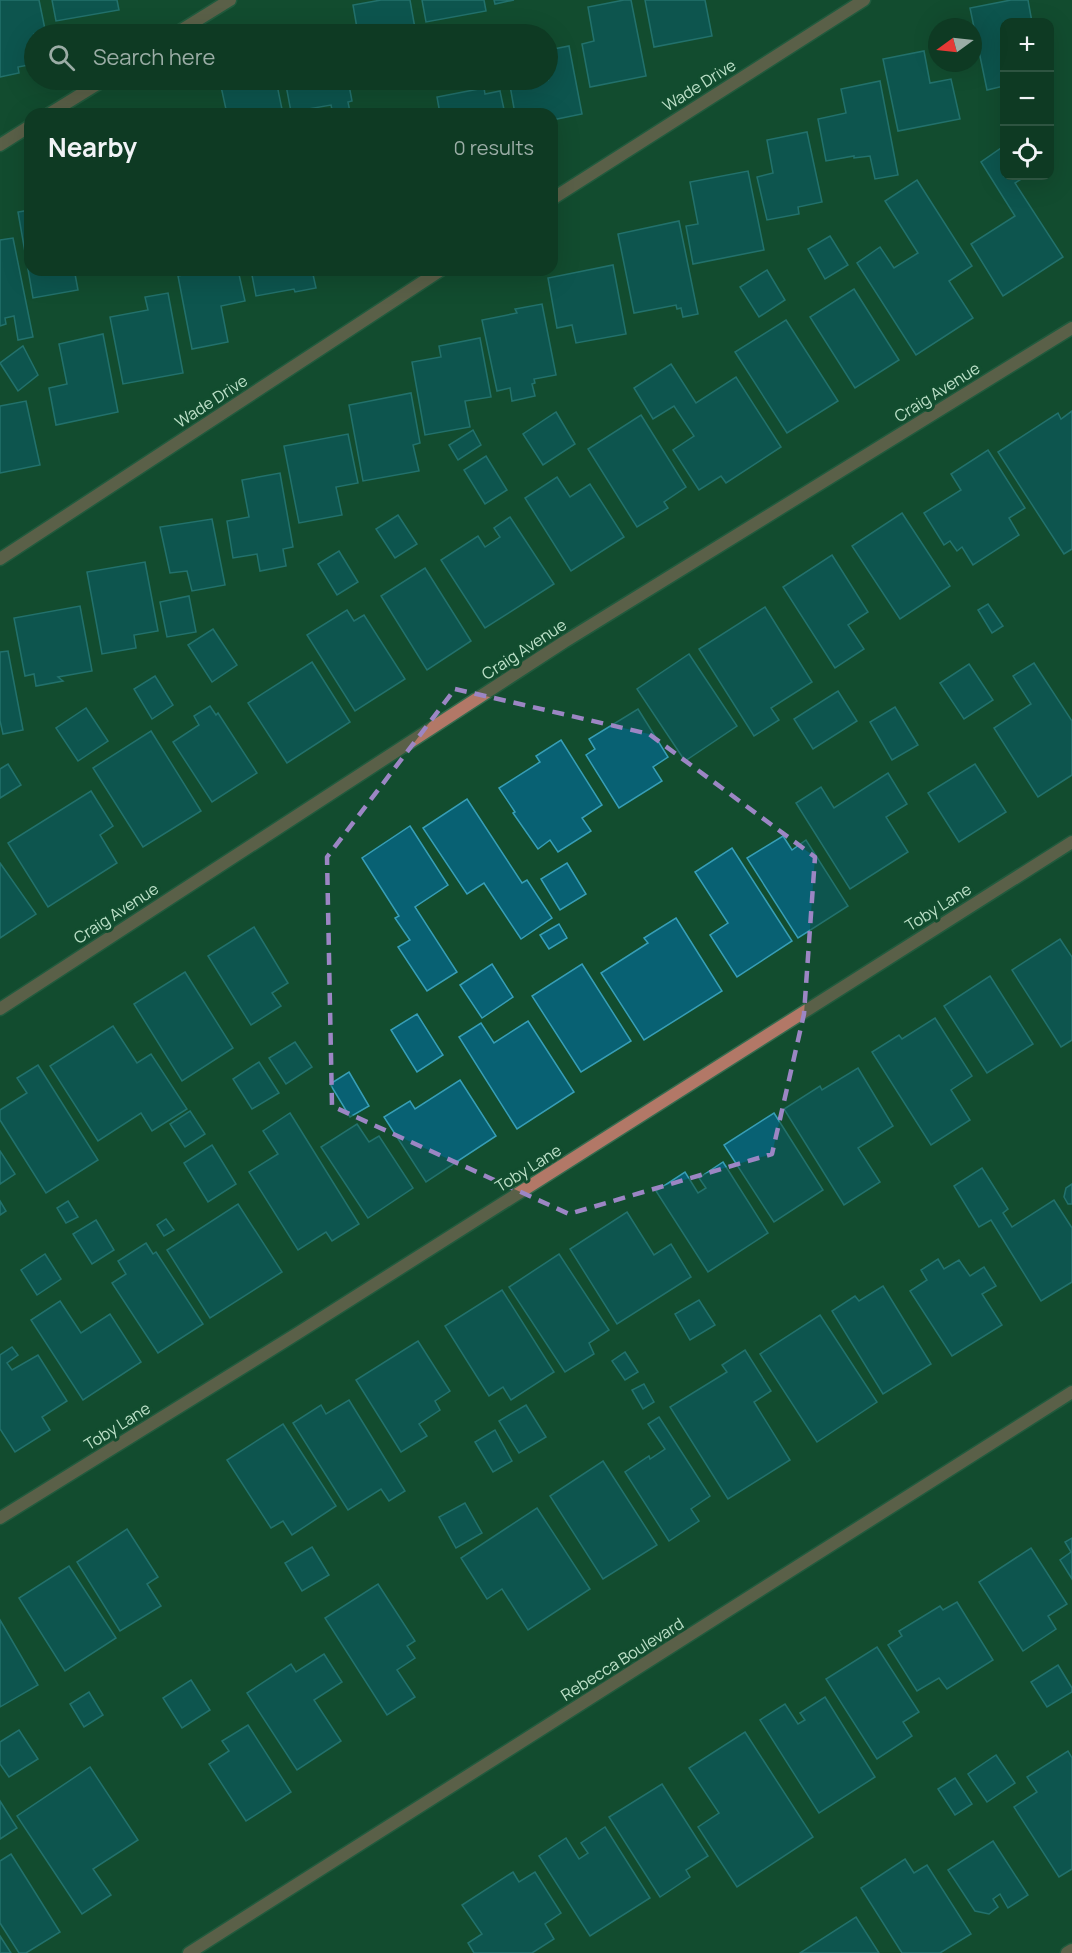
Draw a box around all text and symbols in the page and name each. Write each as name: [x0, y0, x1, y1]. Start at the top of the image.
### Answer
north arrow: [928, 18, 982, 72]
map controls: [1000, 18, 1054, 180]
button: +: [1000, 18, 1054, 72]
search box: [24, 24, 558, 90]
icon: search: [45, 41, 78, 74]
text: Search here: [93, 42, 215, 72]
street label: Wade Drive: [658, 54, 740, 116]
button: −: [1000, 72, 1054, 126]
button: locate: [1000, 126, 1054, 180]
text: Nearby: [48, 129, 137, 165]
text: 0 results: [454, 134, 534, 161]
street label: Craig Avenue: [890, 357, 984, 427]
street label: Wade Drive: [170, 369, 252, 433]
street label: Craig Avenue: [477, 613, 571, 685]
street label: Craig Avenue: [69, 877, 163, 949]
street label: Toby Lane: [901, 878, 975, 936]
street label: Toby Lane: [491, 1139, 565, 1197]
street label: Toby Lane: [80, 1397, 154, 1455]
street label: Rebecca Boulevard: [556, 1612, 688, 1706]

